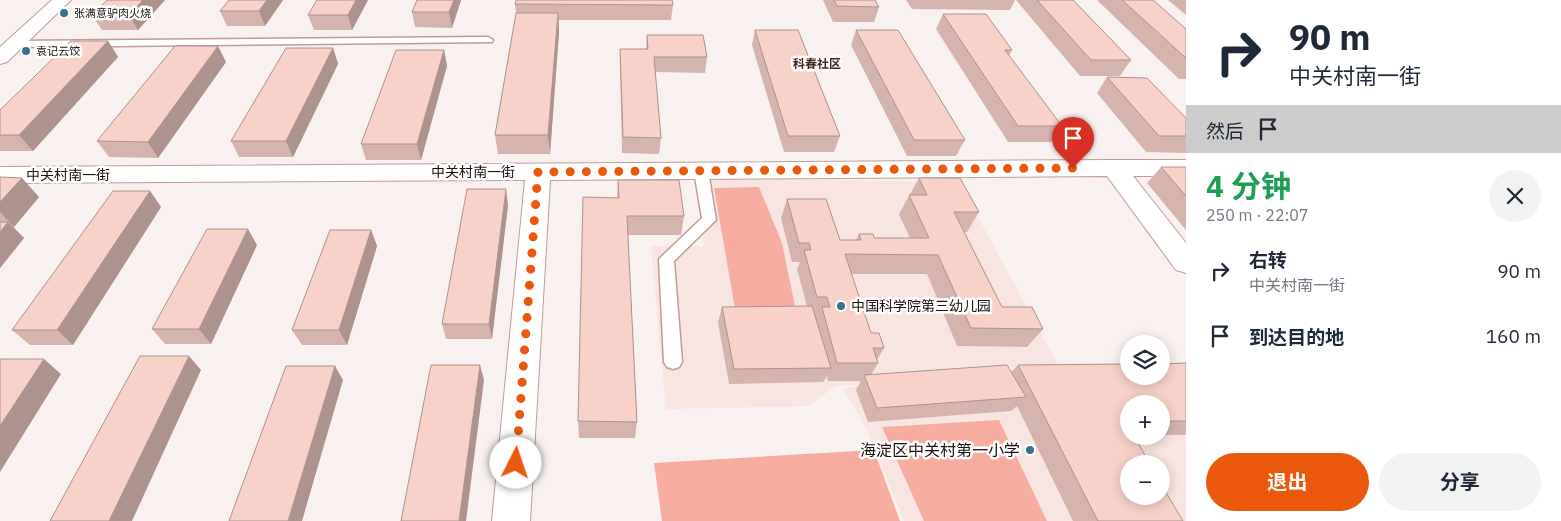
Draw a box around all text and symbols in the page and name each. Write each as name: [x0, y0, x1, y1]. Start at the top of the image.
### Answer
place label: 张满意驴肉火烧: [74, 6, 151, 20]
marker: 张满意驴肉火烧: [58, 7, 70, 19]
text: 90 m: [1289, 14, 1371, 60]
icon: right: [1206, 20, 1271, 85]
place label: 袁记云饺: [36, 44, 80, 58]
marker: 袁记云饺: [20, 45, 32, 57]
district label: 科春社区: [793, 56, 841, 71]
text: 中关村南一街: [1289, 61, 1421, 90]
icon: arrive: [1254, 115, 1282, 143]
pin: [1052, 117, 1094, 168]
text: 然后: [1206, 119, 1244, 143]
icon: arrive: [1059, 124, 1087, 152]
street label: 中关村南一街: [431, 163, 515, 181]
street label: 中关村南一街: [26, 166, 110, 184]
text: 4 分钟: [1206, 166, 1291, 205]
button: close: [1489, 170, 1541, 222]
text: 250 m · 22:07: [1206, 205, 1308, 225]
text: 右转: [1249, 248, 1287, 272]
icon: right: [1206, 257, 1234, 285]
text: 90 m: [1497, 259, 1541, 283]
text: 中关村南一街: [1249, 275, 1345, 295]
place label: 中国科学院第三幼儿园: [851, 297, 991, 315]
marker: 中国科学院第三幼儿园: [835, 300, 847, 312]
icon: arrive: [1206, 322, 1234, 350]
text: 160 m: [1486, 324, 1541, 348]
text: 到达目的地: [1249, 325, 1344, 349]
map controls: [1120, 335, 1170, 505]
button: layers: [1120, 335, 1170, 385]
button: +: [1120, 395, 1170, 445]
position arrow: [489, 436, 541, 488]
place label: 海淀区中关村第一小学: [860, 440, 1020, 460]
marker: 海淀区中关村第一小学: [1024, 444, 1036, 456]
button: 退出: [1206, 453, 1369, 511]
button: 分享: [1379, 453, 1541, 511]
button: −: [1120, 455, 1170, 505]

